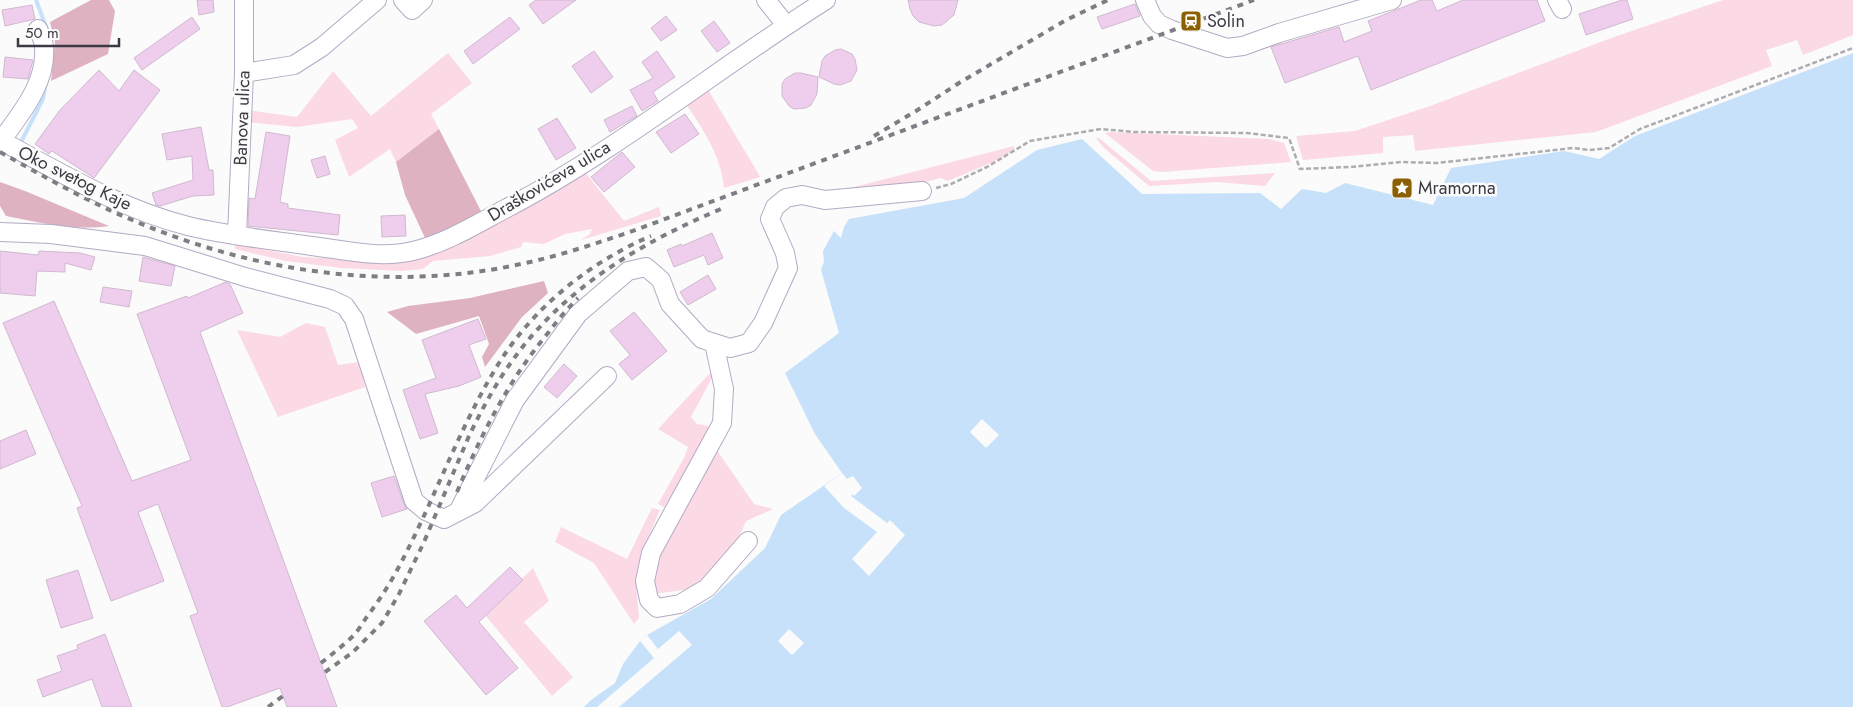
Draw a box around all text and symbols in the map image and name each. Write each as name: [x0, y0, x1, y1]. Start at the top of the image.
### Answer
place label: Solin: [1207, 8, 1245, 34]
station icon: Solin: [1179, 9, 1203, 33]
scale bar: [18, 15, 119, 47]
text: 50 m: [25, 22, 59, 44]
street label: Banova ulica: [227, 70, 257, 166]
street label: Draškovićeva ulica: [483, 134, 615, 228]
street label: Oko svetog Kaje: [14, 139, 136, 217]
place label: Mramorna: [1418, 175, 1496, 201]
place icon: Mramorna: [1390, 176, 1414, 200]

